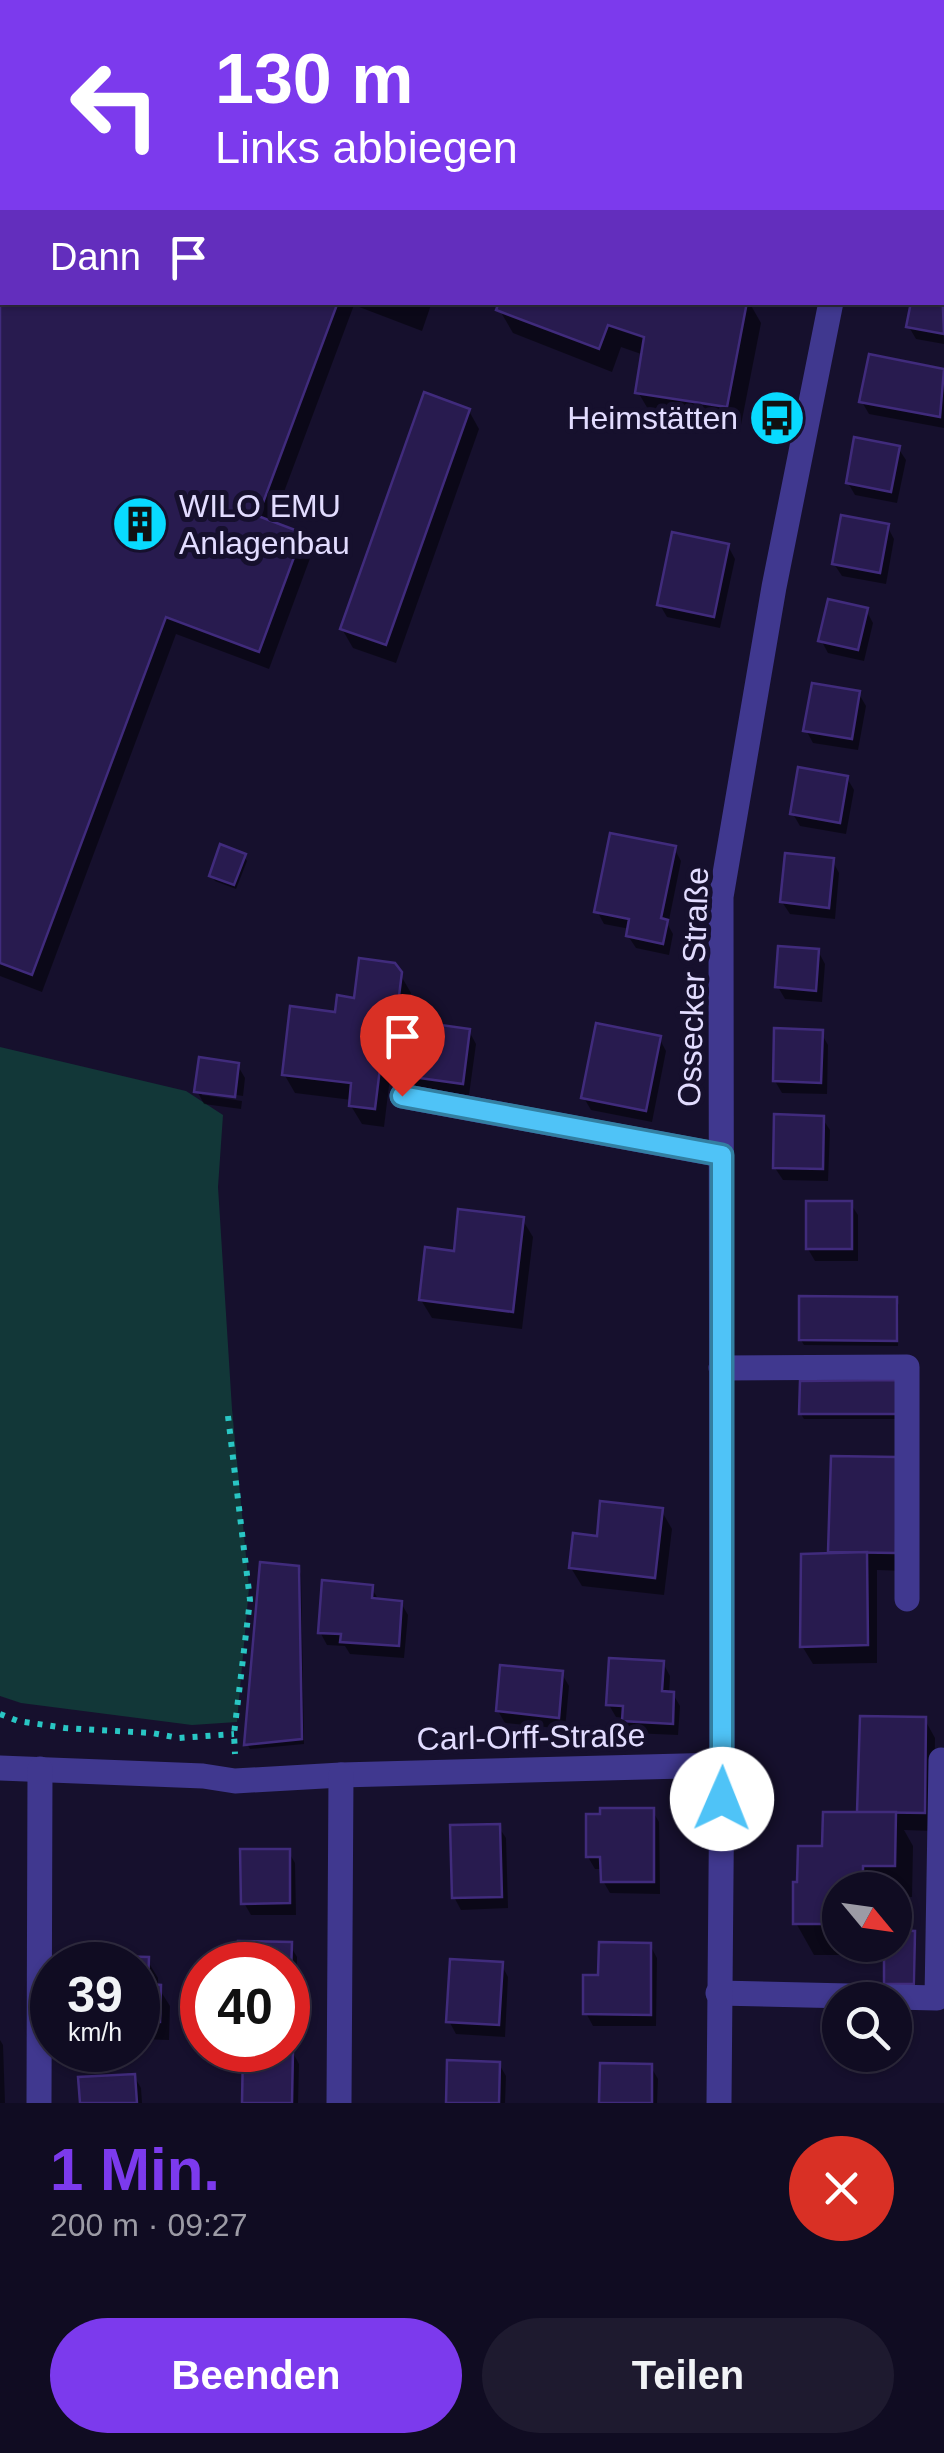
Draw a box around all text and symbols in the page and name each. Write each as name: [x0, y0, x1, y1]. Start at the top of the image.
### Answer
icon: left: [50, 40, 180, 170]
text: 130 m: [215, 40, 413, 118]
text: Links abbiegen: [215, 122, 518, 173]
icon: arrive: [161, 230, 216, 285]
text: Dann: [50, 236, 141, 278]
bus stop icon: Heimstätten: [747, 388, 807, 448]
place label: Heimstätten: [567, 400, 738, 436]
place label: WILO EMU Anlagenbau: [179, 488, 350, 561]
building icon: WILO EMU Anlagenbau: [110, 494, 170, 554]
street label: Ossecker Straße: [671, 866, 715, 1108]
pin: [360, 994, 445, 1097]
icon: arrive: [375, 1009, 430, 1064]
street label: Carl-Orff-Straße: [416, 1717, 646, 1757]
position arrow: [670, 1747, 774, 1851]
north arrow: [822, 1872, 912, 1962]
map controls: [822, 1872, 912, 2072]
speed limit sign: 40: [180, 1942, 310, 2072]
text: 39: [67, 1967, 123, 2023]
button: search: [822, 1982, 912, 2072]
text: km/h: [68, 2018, 122, 2046]
text: 1 Min.: [50, 2136, 220, 2203]
button: close: [789, 2136, 894, 2241]
text: 200 m · 09:27: [50, 2207, 247, 2243]
button: Beenden: [50, 2318, 462, 2433]
button: Teilen: [482, 2318, 894, 2433]

